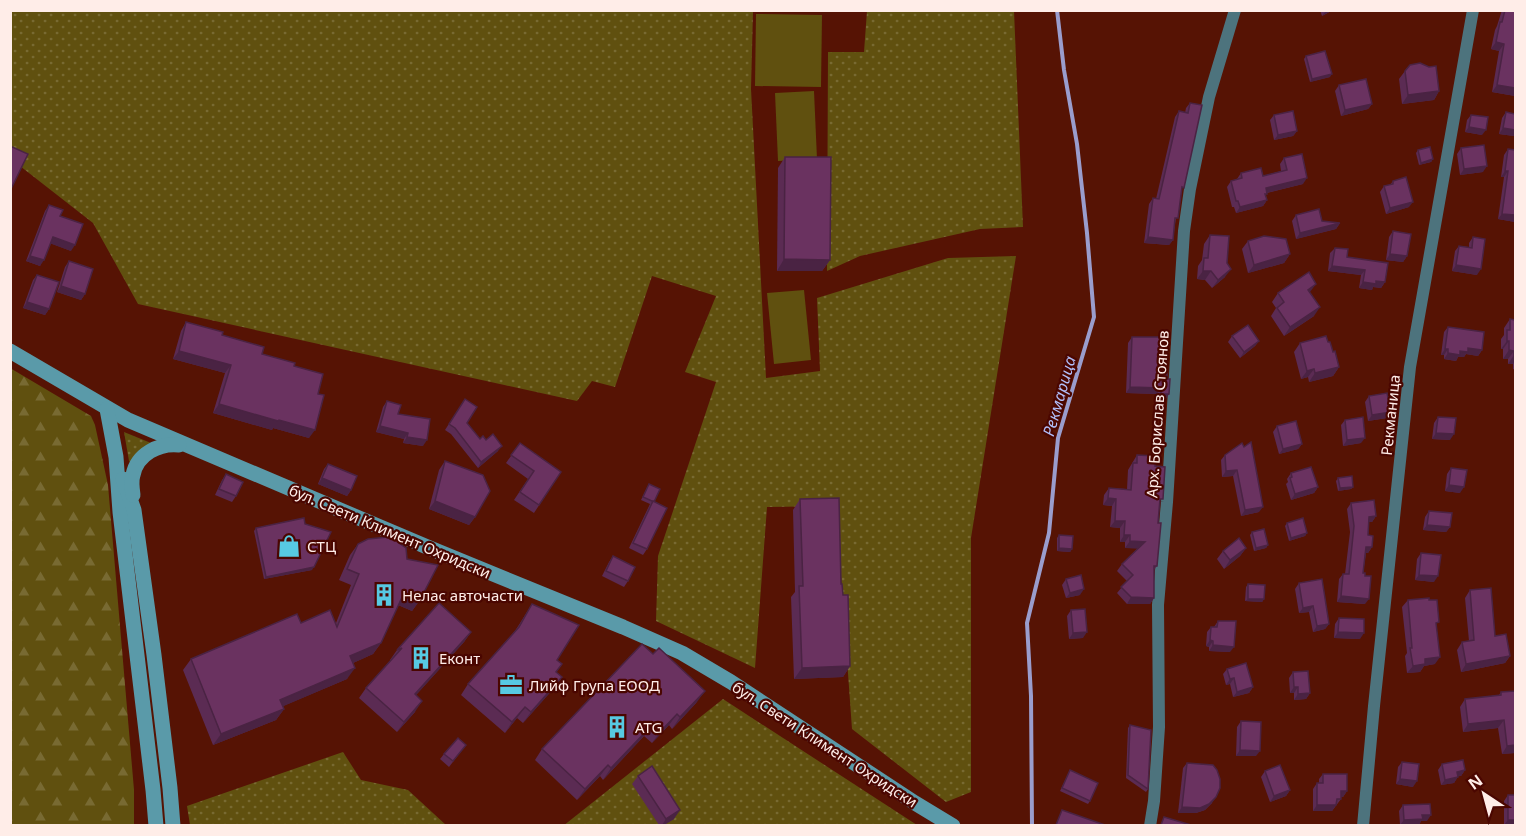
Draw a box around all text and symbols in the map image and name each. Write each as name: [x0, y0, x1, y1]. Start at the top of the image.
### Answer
street label: Арх. Борислав Стоянов: [1141, 330, 1173, 498]
water label: Рекмарица: [1037, 353, 1081, 439]
street label: Рекманица: [1376, 374, 1404, 456]
street label: бул. Свети Климент Охридски: [286, 479, 494, 583]
shop icon: СТЦ: [276, 533, 302, 559]
place label: СТЦ: [307, 536, 336, 556]
building icon: Нелас авточасти: [371, 582, 397, 608]
place label: Нелас авточасти: [402, 585, 523, 605]
building icon: Еконт: [408, 645, 434, 671]
place label: Еконт: [439, 648, 480, 668]
office icon: Лийф Група ЕООД: [498, 672, 524, 698]
place label: Лийф Група ЕООД: [529, 675, 660, 695]
street label: бул. Свети Климент Охридски: [729, 677, 921, 811]
building icon: ATG: [604, 714, 630, 740]
place label: ATG: [635, 717, 663, 737]
north arrow: [1454, 764, 1514, 824]
text: N: [1463, 769, 1487, 795]

